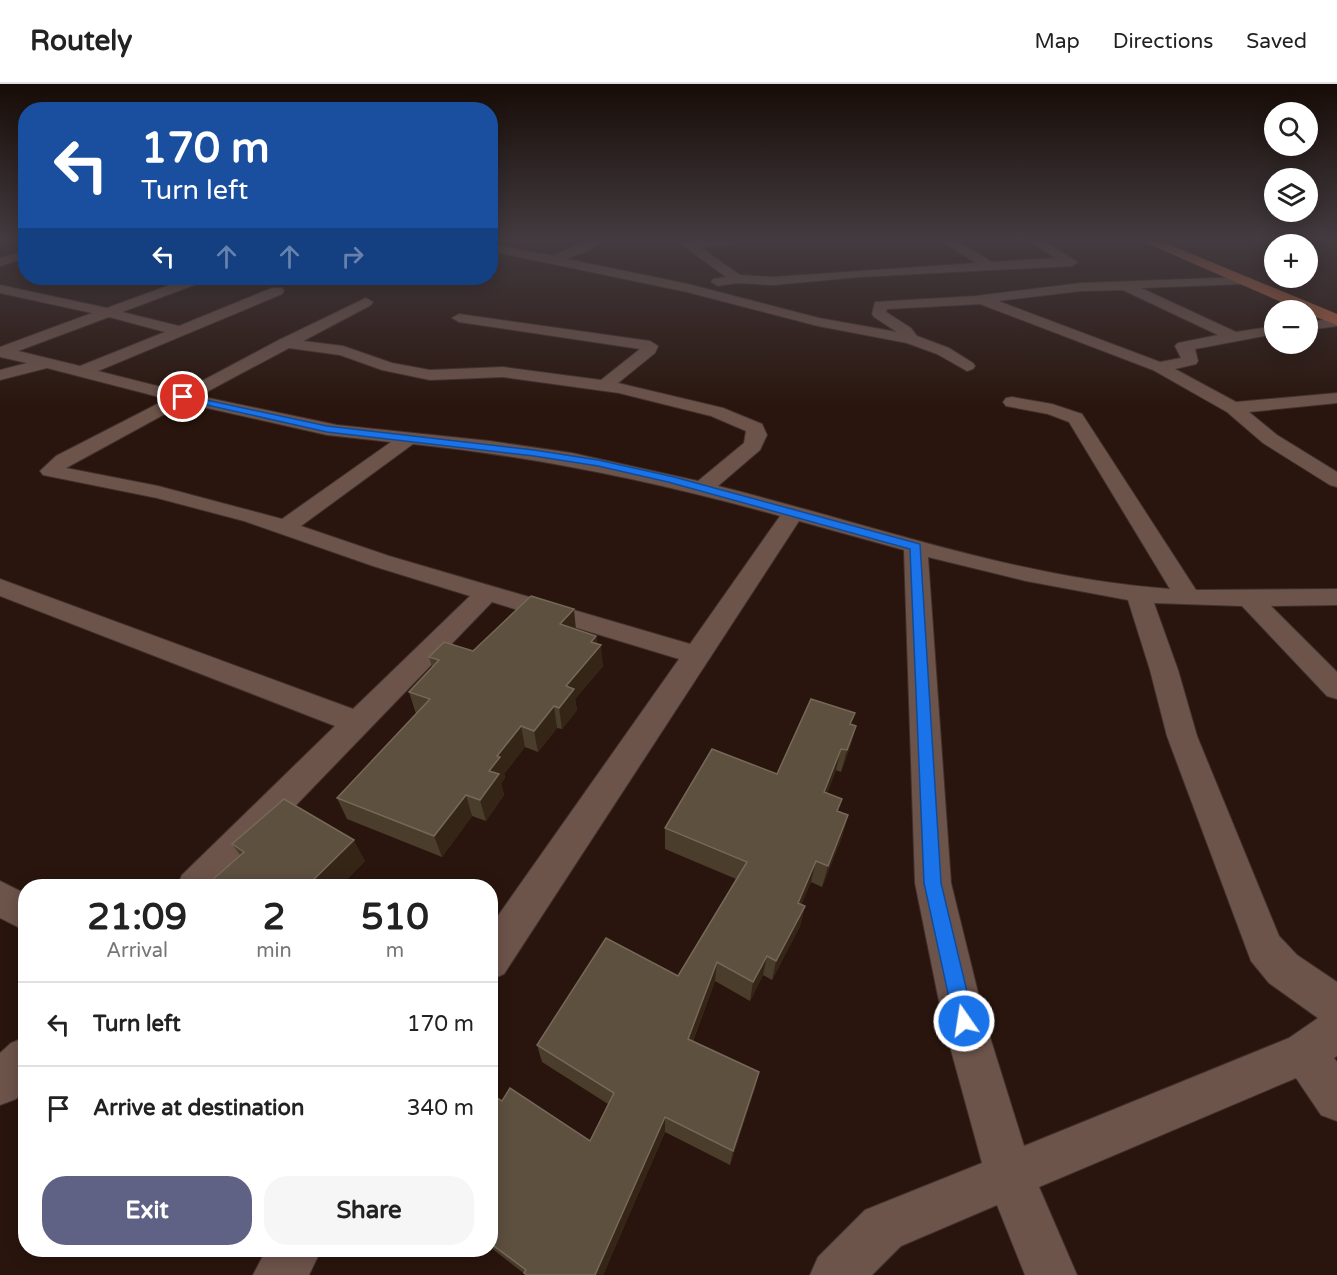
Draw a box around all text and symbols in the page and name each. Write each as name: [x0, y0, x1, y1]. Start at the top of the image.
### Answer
text: Routely: [30, 24, 132, 58]
text: Map: [1034, 29, 1080, 54]
text: Directions: [1113, 29, 1213, 54]
text: Saved: [1246, 29, 1307, 54]
map controls: [1264, 102, 1318, 354]
button: search: [1264, 102, 1318, 156]
text: 170 m: [141, 123, 270, 174]
icon: left: [42, 126, 120, 204]
button: layers: [1264, 168, 1318, 222]
text: Turn left: [141, 174, 248, 207]
button: +: [1264, 234, 1318, 288]
icon: left: [147, 240, 180, 273]
icon: ahead: [210, 240, 243, 273]
icon: ahead: [273, 240, 306, 273]
icon: right: [336, 240, 369, 273]
button: −: [1264, 300, 1318, 354]
pin: [157, 371, 208, 422]
icon: arrive: [166, 380, 199, 413]
text: 21:09: [87, 896, 187, 939]
text: 2: [263, 896, 285, 939]
text: 510: [361, 896, 429, 939]
text: Arrival: [106, 939, 168, 963]
text: min: [256, 939, 292, 963]
text: m: [386, 939, 404, 963]
position arrow: [932, 989, 996, 1053]
icon: left: [42, 1008, 75, 1041]
text: Turn left: [93, 1011, 181, 1037]
text: 170 m: [407, 1011, 474, 1037]
icon: arrive: [42, 1092, 75, 1125]
text: Arrive at destination: [93, 1095, 304, 1121]
text: 340 m: [407, 1095, 474, 1121]
button: Exit: [42, 1176, 252, 1245]
button: Share: [264, 1176, 474, 1245]

